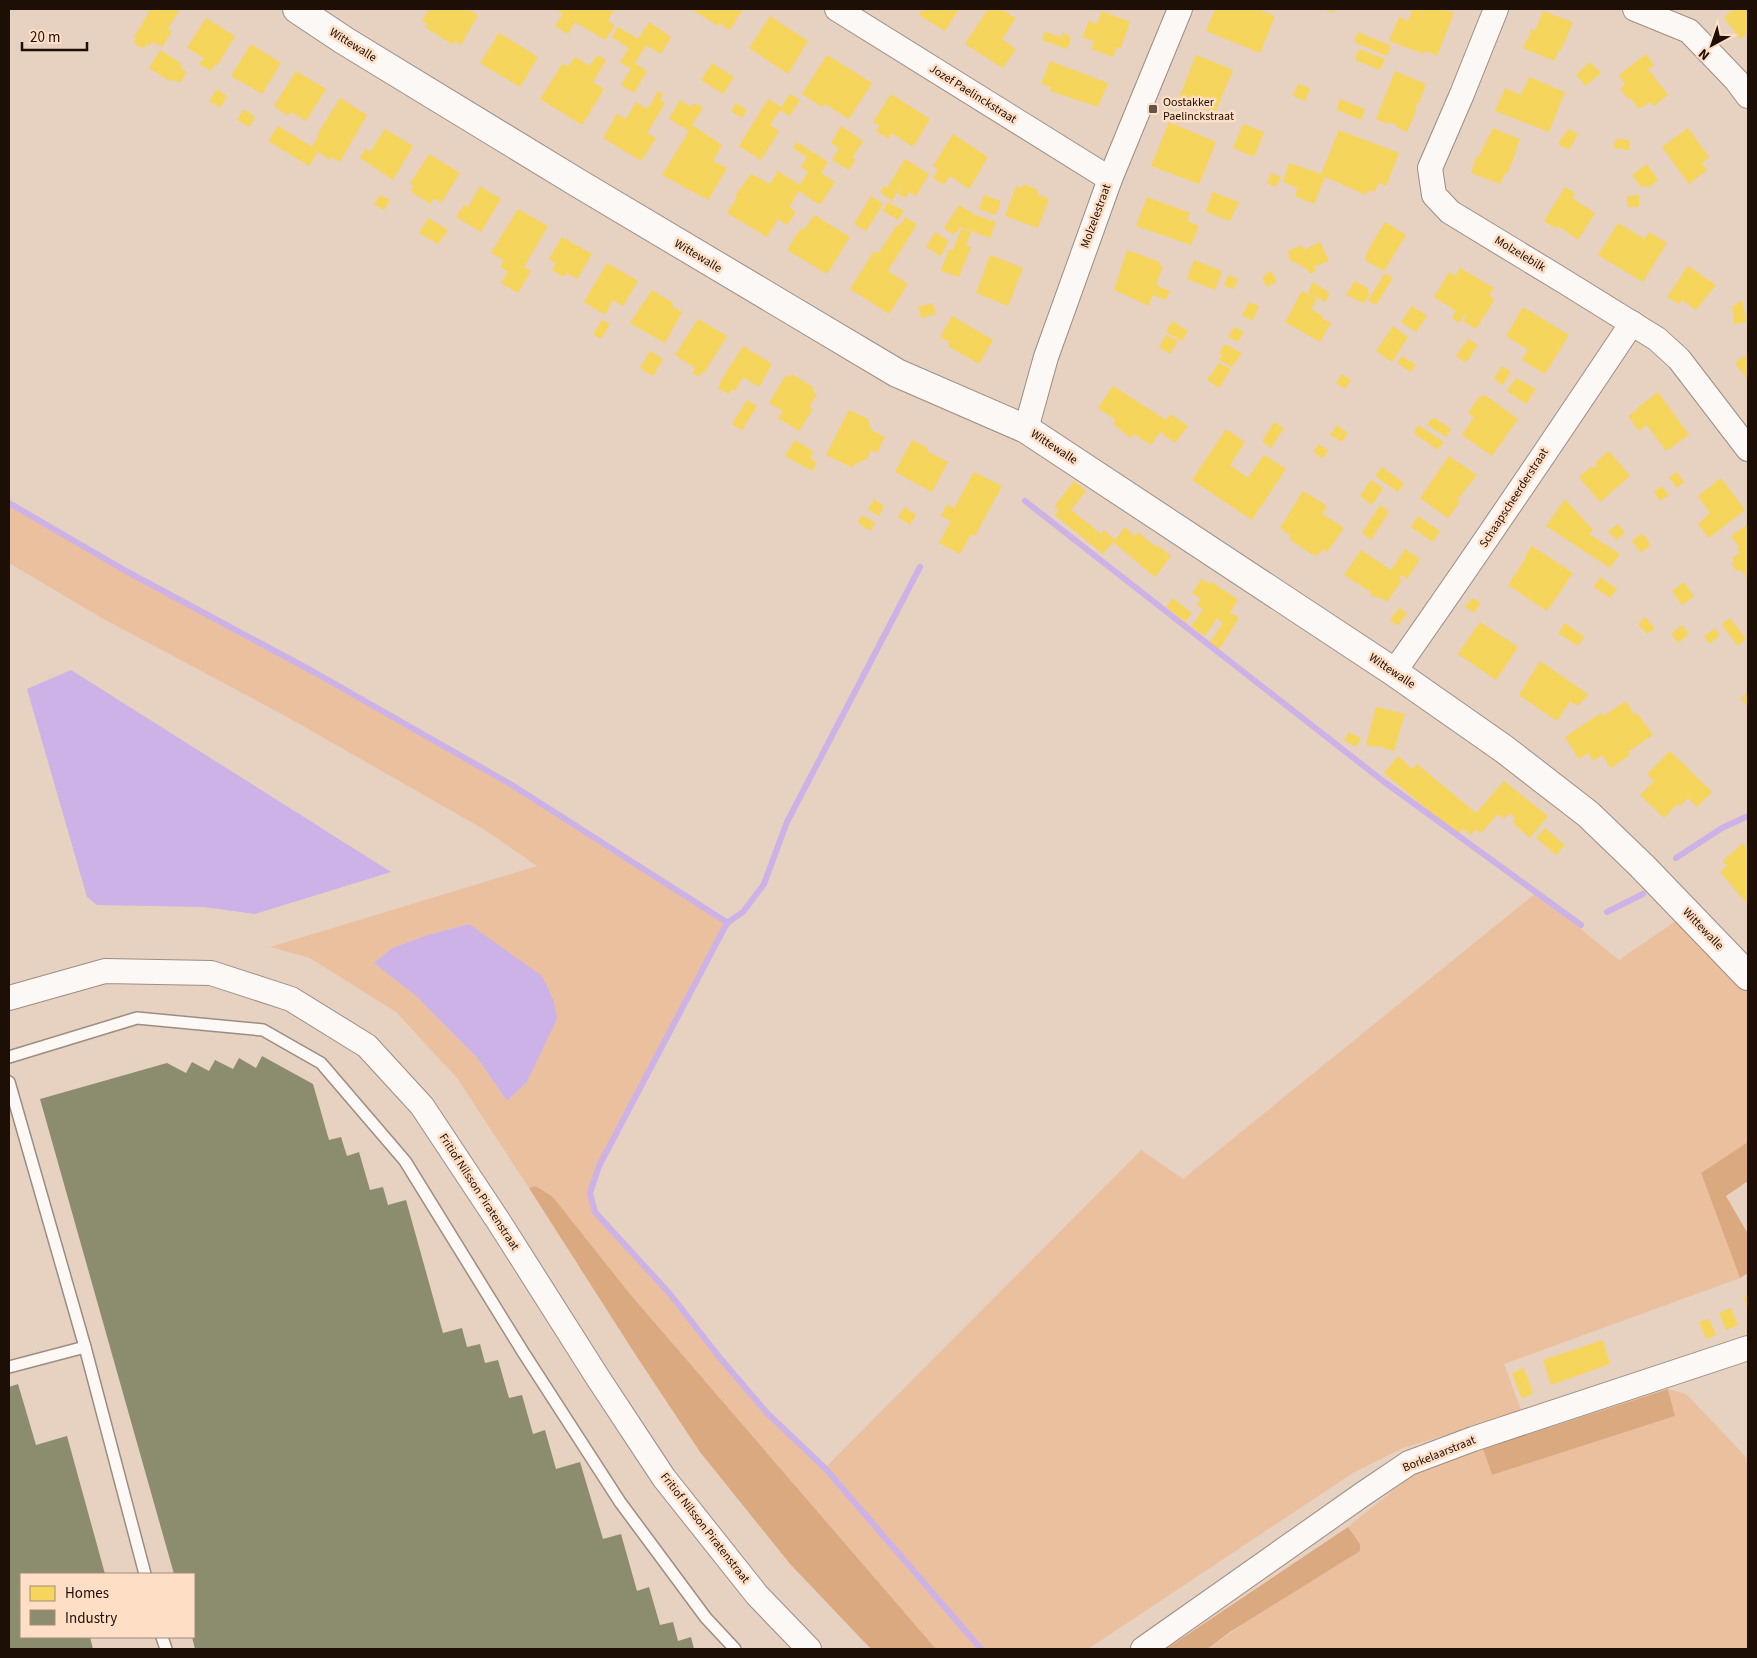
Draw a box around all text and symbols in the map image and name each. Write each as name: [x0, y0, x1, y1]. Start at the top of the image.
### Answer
scale bar: [22, 20, 88, 52]
north arrow: [1687, 20, 1737, 70]
street label: Wittewalle: [326, 24, 380, 66]
text: 20 m: [30, 27, 60, 48]
text: N: [1694, 44, 1714, 65]
street label: Jozef Paelinckstraat: [926, 60, 1020, 128]
place label: Oostakker Paelinckstraat: [1163, 94, 1234, 125]
marker: Oostakker Paelinckstraat: [1147, 103, 1159, 115]
street label: Molzelestraat: [1077, 182, 1115, 250]
street label: Molzelebilk: [1491, 232, 1549, 276]
street label: Wittewalle: [671, 235, 725, 277]
street label: Wittewalle: [1027, 426, 1081, 469]
street label: Schaapscheerderstraat: [1475, 445, 1553, 551]
street label: Wittewalle: [1365, 649, 1419, 693]
street label: Wittewalle: [1679, 904, 1727, 954]
street label: Fritiof Nilsson Piratenstraat: [435, 1130, 523, 1254]
street label: Borkelaarstraat: [1400, 1432, 1478, 1476]
street label: Fritiof Nilsson Piratenstraat: [656, 1469, 754, 1587]
legend: [20, 1573, 195, 1638]
text: Homes: [65, 1583, 109, 1604]
text: Industry: [65, 1608, 117, 1629]

